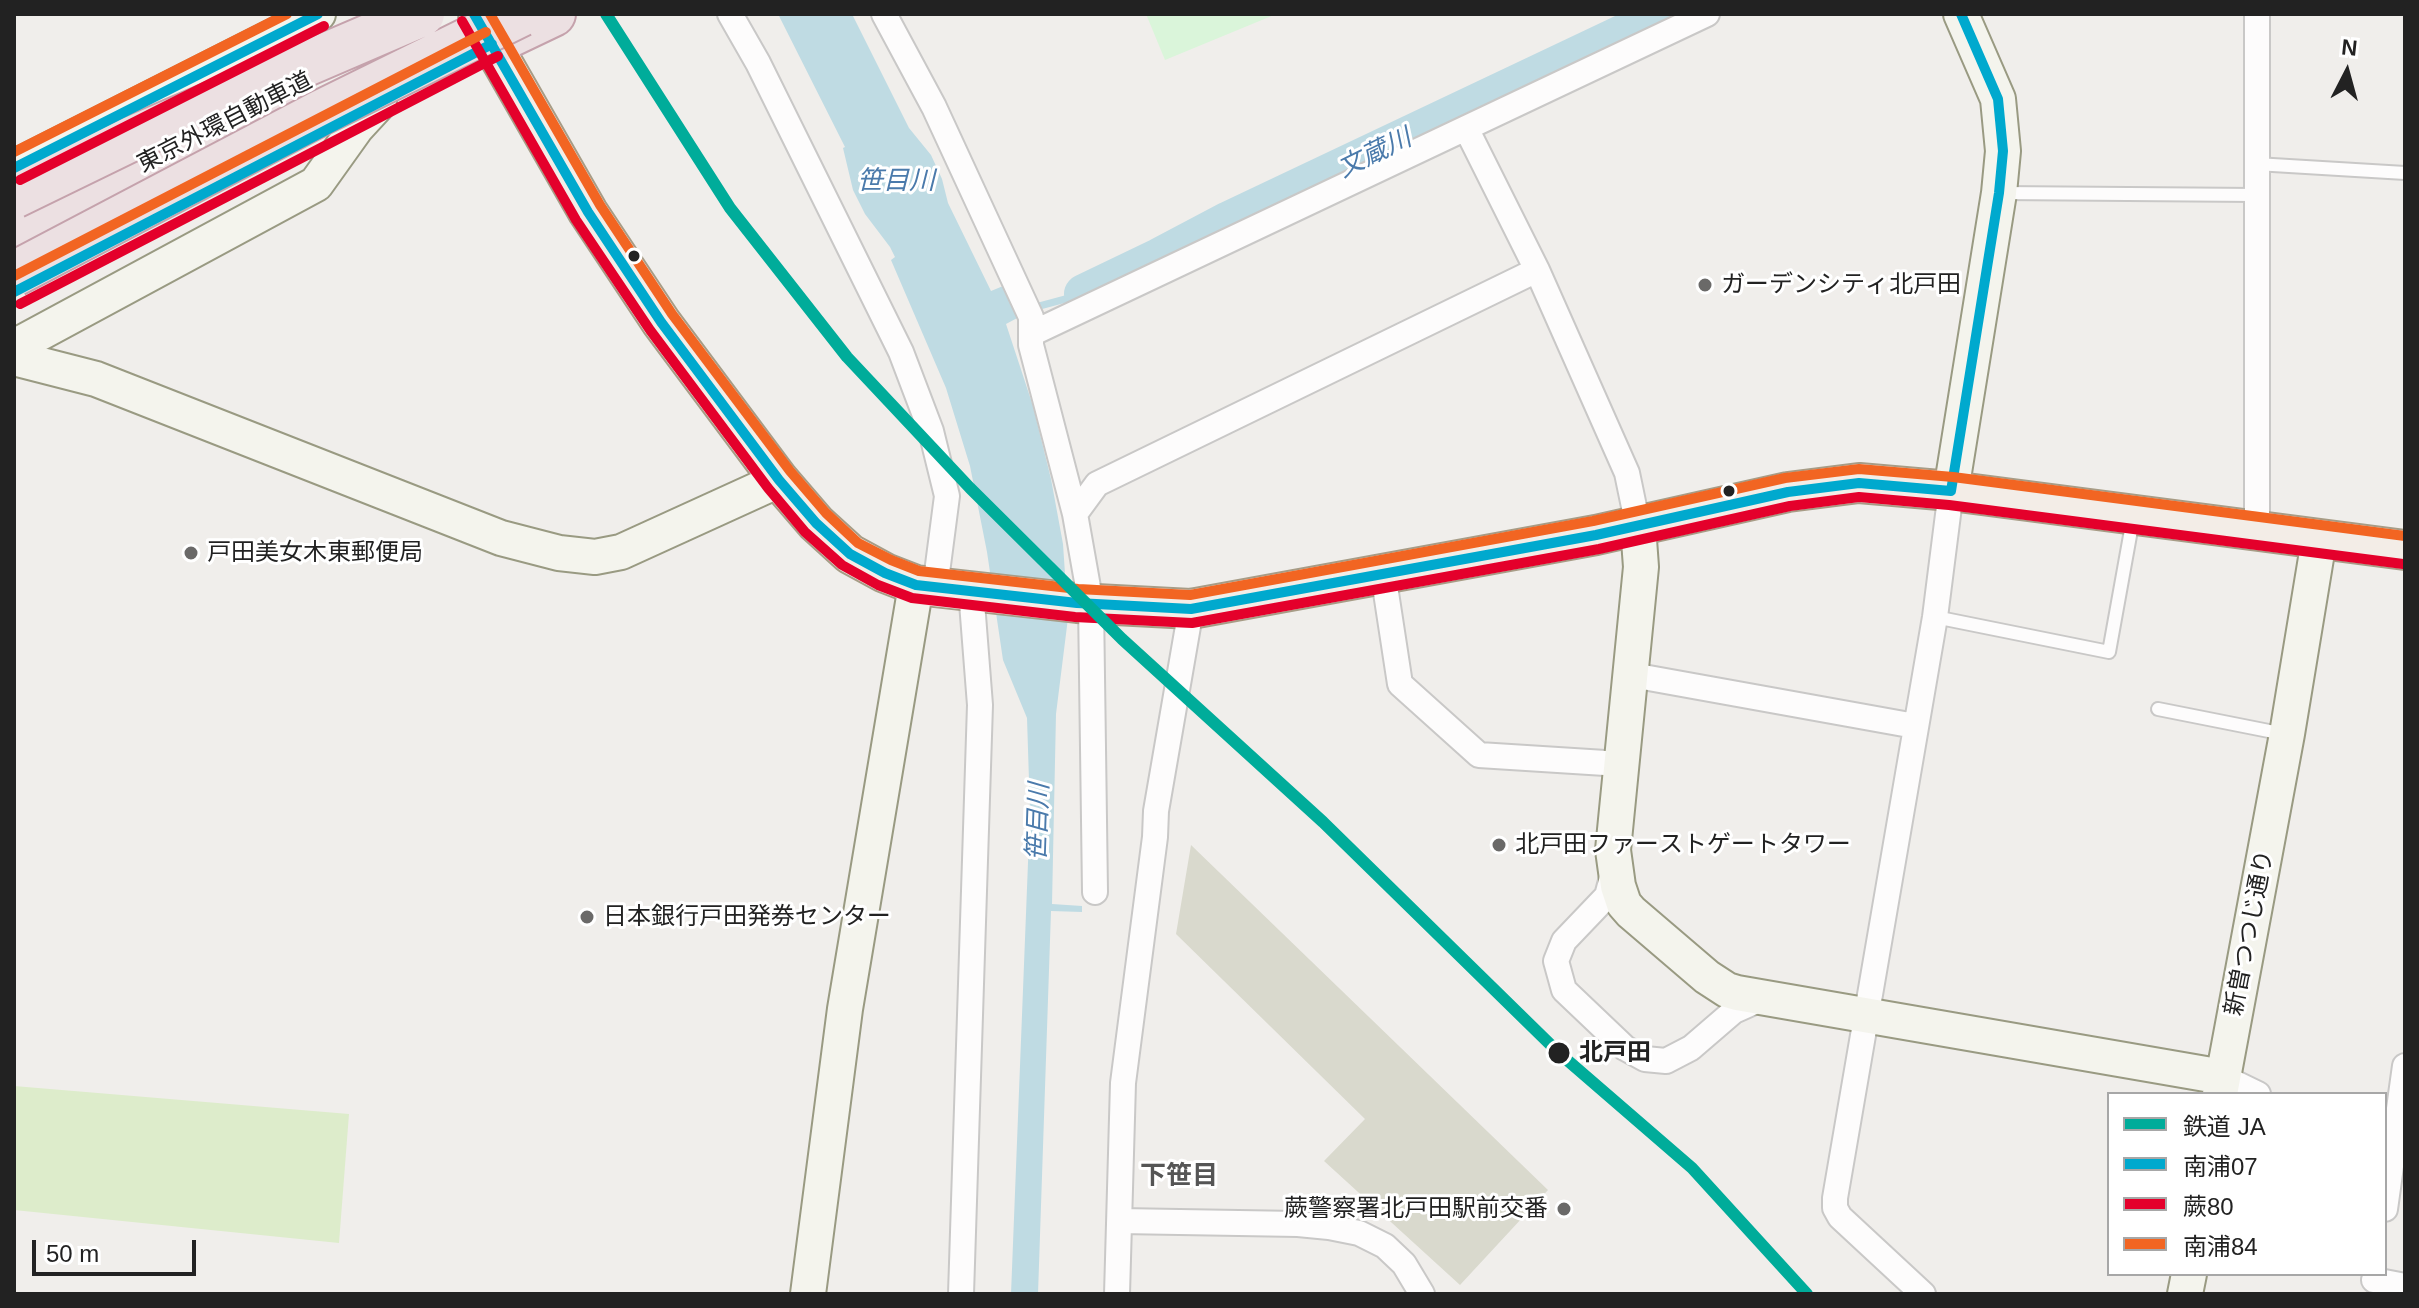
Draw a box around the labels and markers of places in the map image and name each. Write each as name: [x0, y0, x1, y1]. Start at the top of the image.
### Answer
unlabelled marker: [626, 248, 642, 264]
place label: ガーデンシティ北戸田: [1721, 271, 1961, 299]
marker: ガーデンシティ北戸田: [1696, 276, 1714, 294]
unlabelled marker: [1721, 483, 1737, 499]
place label: 戸田美女木東郵便局: [207, 539, 423, 567]
marker: 戸田美女木東郵便局: [182, 544, 200, 562]
place label: 北戸田ファーストゲートタワー: [1515, 831, 1851, 859]
marker: 北戸田ファーストゲートタワー: [1490, 836, 1508, 854]
place label: 日本銀行戸田発券センター: [603, 903, 891, 931]
marker: 日本銀行戸田発券センター: [578, 908, 596, 926]
place label: 北戸田: [1579, 1039, 1651, 1067]
marker: 北戸田: [1546, 1040, 1572, 1066]
place label: 蕨警察署北戸田駅前交番: [1284, 1195, 1548, 1223]
marker: 蕨警察署北戸田駅前交番: [1555, 1200, 1573, 1218]

